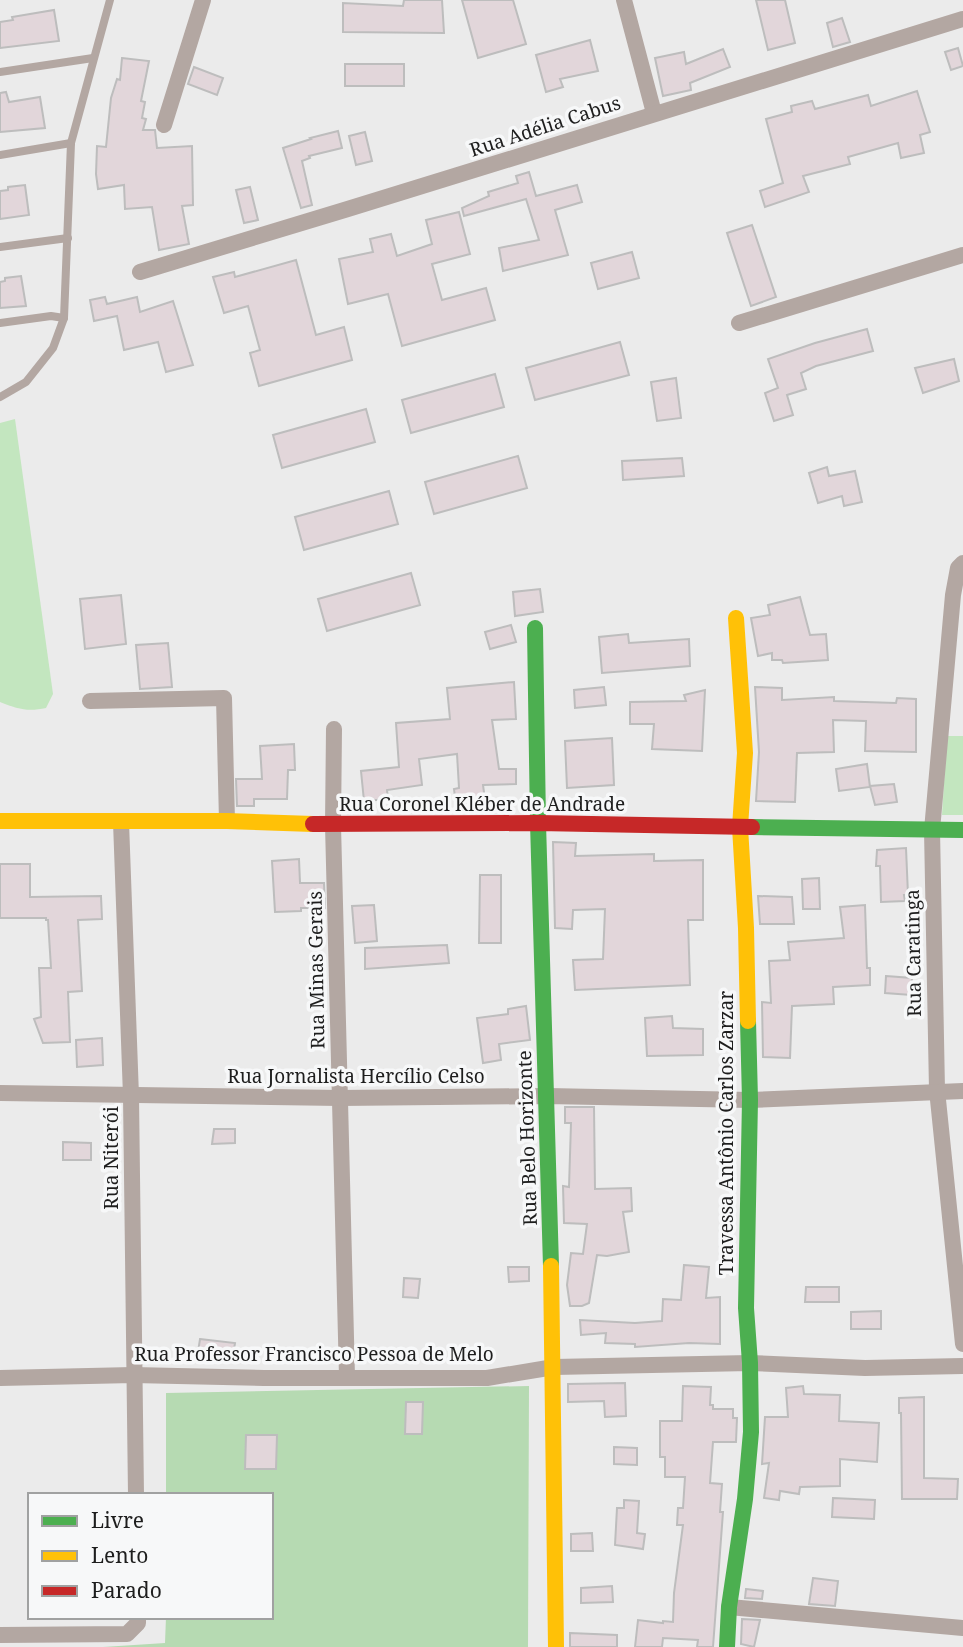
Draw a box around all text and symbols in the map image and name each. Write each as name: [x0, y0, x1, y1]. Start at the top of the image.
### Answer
street label: Rua Adélia Cabus: [466, 89, 624, 163]
street label: Rua Coronel Kléber de Andrade: [339, 791, 625, 817]
street label: Rua Caratinga: [899, 889, 927, 1017]
street label: Rua Minas Gerais: [302, 891, 330, 1049]
street label: Travessa Antônio Carlos Zarzar: [713, 991, 739, 1275]
street label: Rua Belo Horizonte: [511, 1050, 543, 1226]
street label: Rua Jornalista Hercílio Celso: [227, 1063, 485, 1089]
street label: Rua Niterói: [98, 1106, 124, 1210]
street label: Rua Professor Francisco Pessoa de Melo: [134, 1341, 494, 1367]
legend: [28, 1493, 273, 1619]
text: Livre: [91, 1506, 144, 1534]
text: Lento: [91, 1541, 148, 1569]
text: Parado: [91, 1576, 162, 1604]

